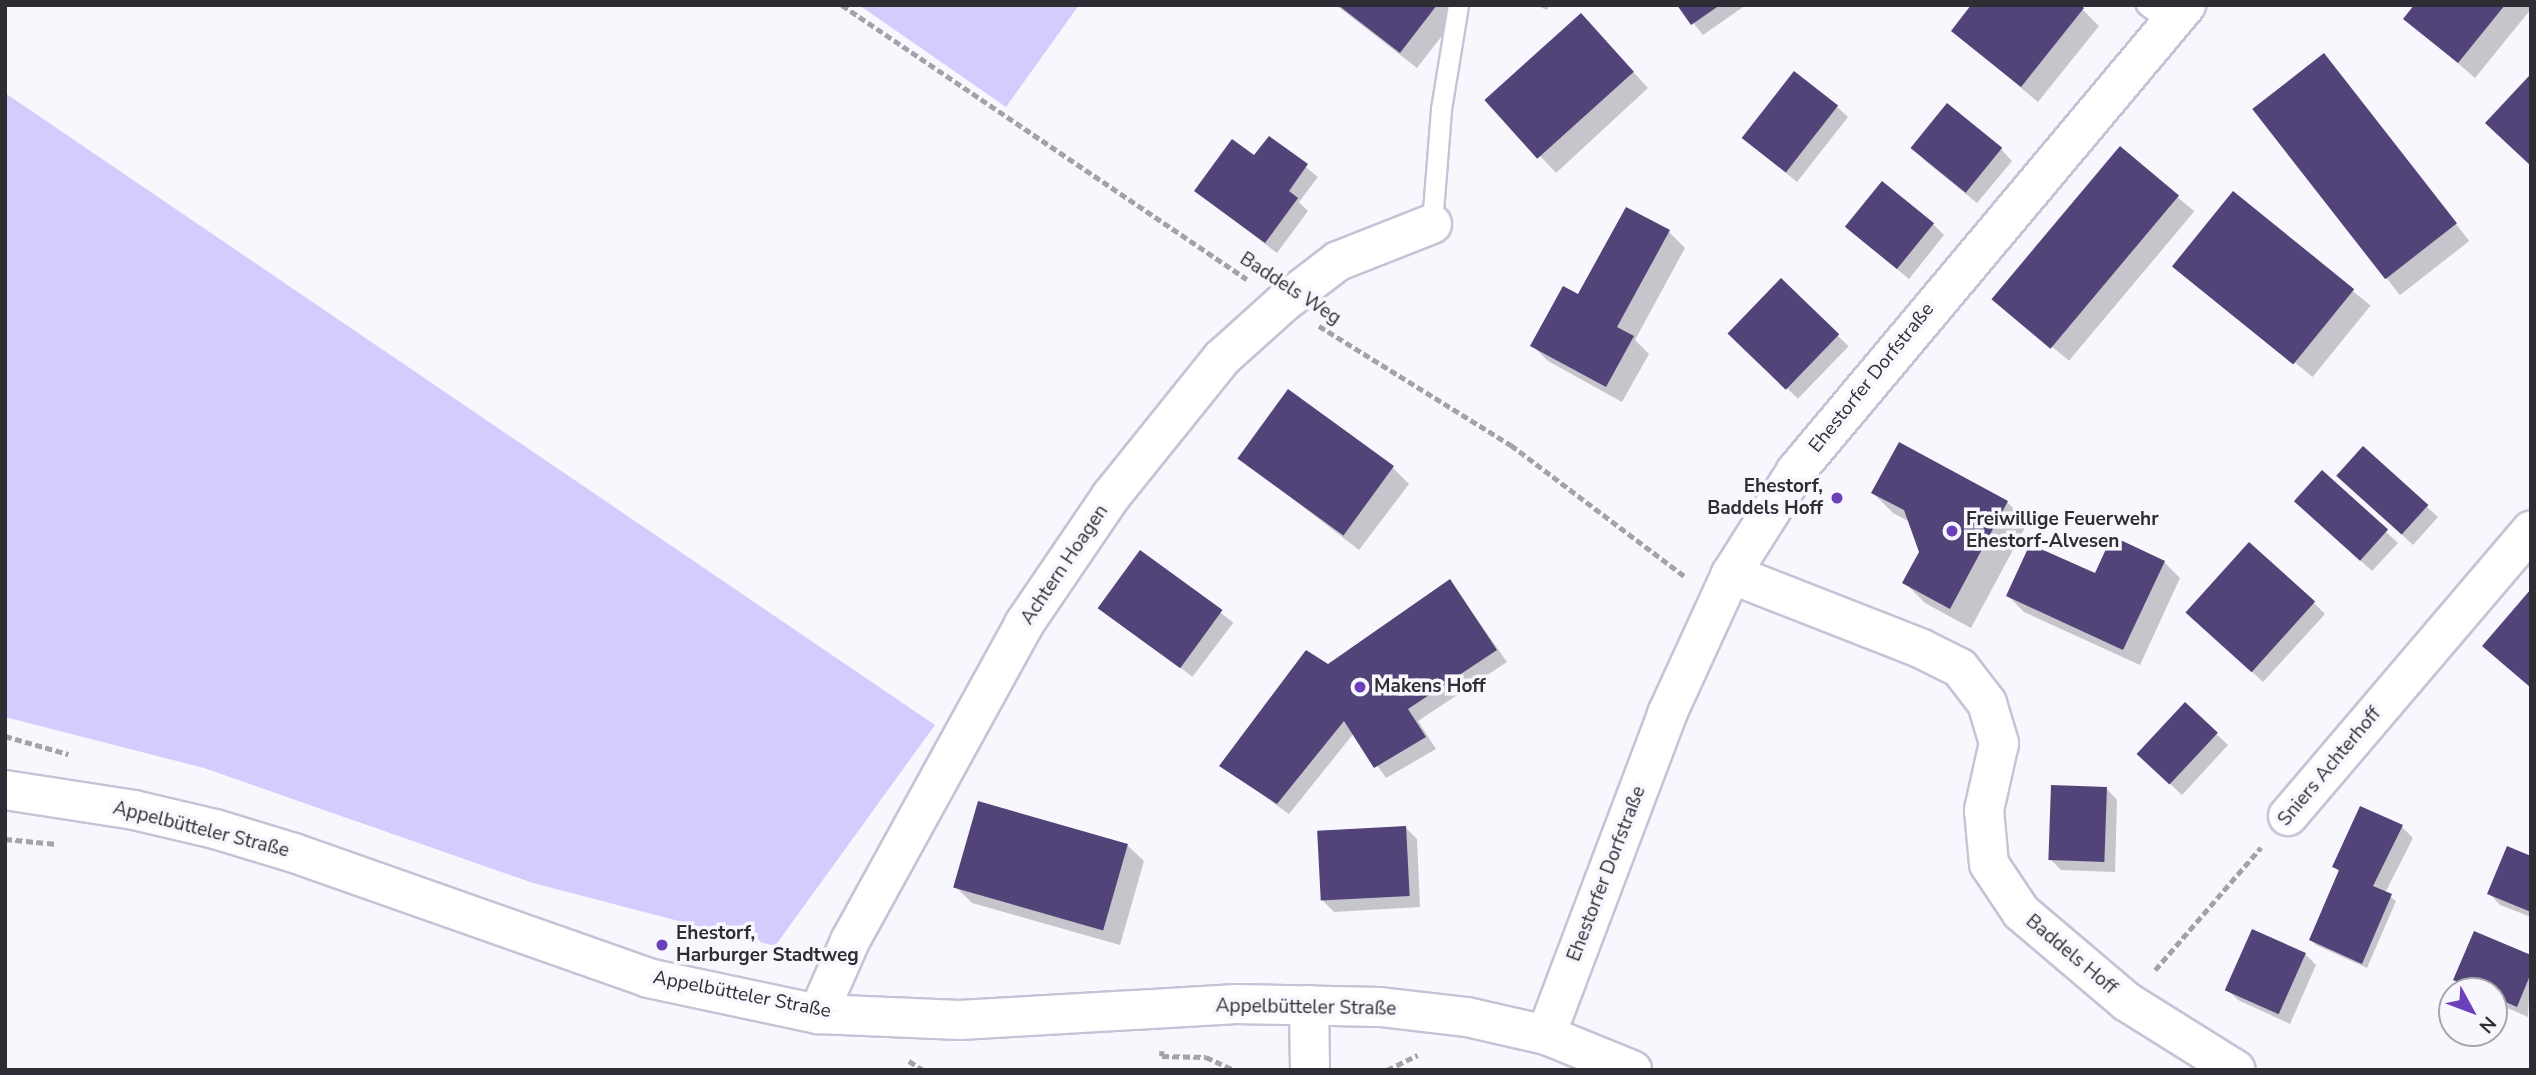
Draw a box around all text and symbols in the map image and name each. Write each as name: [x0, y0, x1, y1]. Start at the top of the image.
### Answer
street label: Baddels Weg: [1235, 248, 1345, 330]
street label: Ehestorfer Dorfstraße: [1805, 299, 1939, 457]
place label: Ehestorf, Baddels Hoff: [1707, 476, 1823, 520]
marker: Ehestorf, Baddels Hoff: [1829, 490, 1845, 506]
street label: Achtern Hoagen: [1017, 501, 1113, 629]
place label: Freiwillige Feuerwehr Ehestorf-Alvesen: [1966, 509, 2159, 553]
marker: Freiwillige Feuerwehr Ehestorf-Alvesen: [1944, 523, 1960, 539]
place label: Makens Hoff: [1374, 676, 1486, 698]
marker: Makens Hoff: [1352, 679, 1368, 695]
street label: Sniers Achterhoff: [2274, 703, 2386, 831]
street label: Ehestorfer Dorfstraße: [1563, 783, 1651, 965]
street label: Appelbütteler Straße: [111, 797, 291, 863]
street label: Baddels Hoff: [2021, 910, 2121, 1000]
place label: Ehestorf, Harburger Stadtweg: [676, 923, 859, 967]
marker: Ehestorf, Harburger Stadtweg: [654, 937, 670, 953]
street label: Appelbütteler Straße: [651, 967, 833, 1023]
north arrow: [2438, 977, 2508, 1047]
street label: Appelbütteler Straße: [1215, 995, 1397, 1021]
text: N: [2473, 1011, 2502, 1038]

